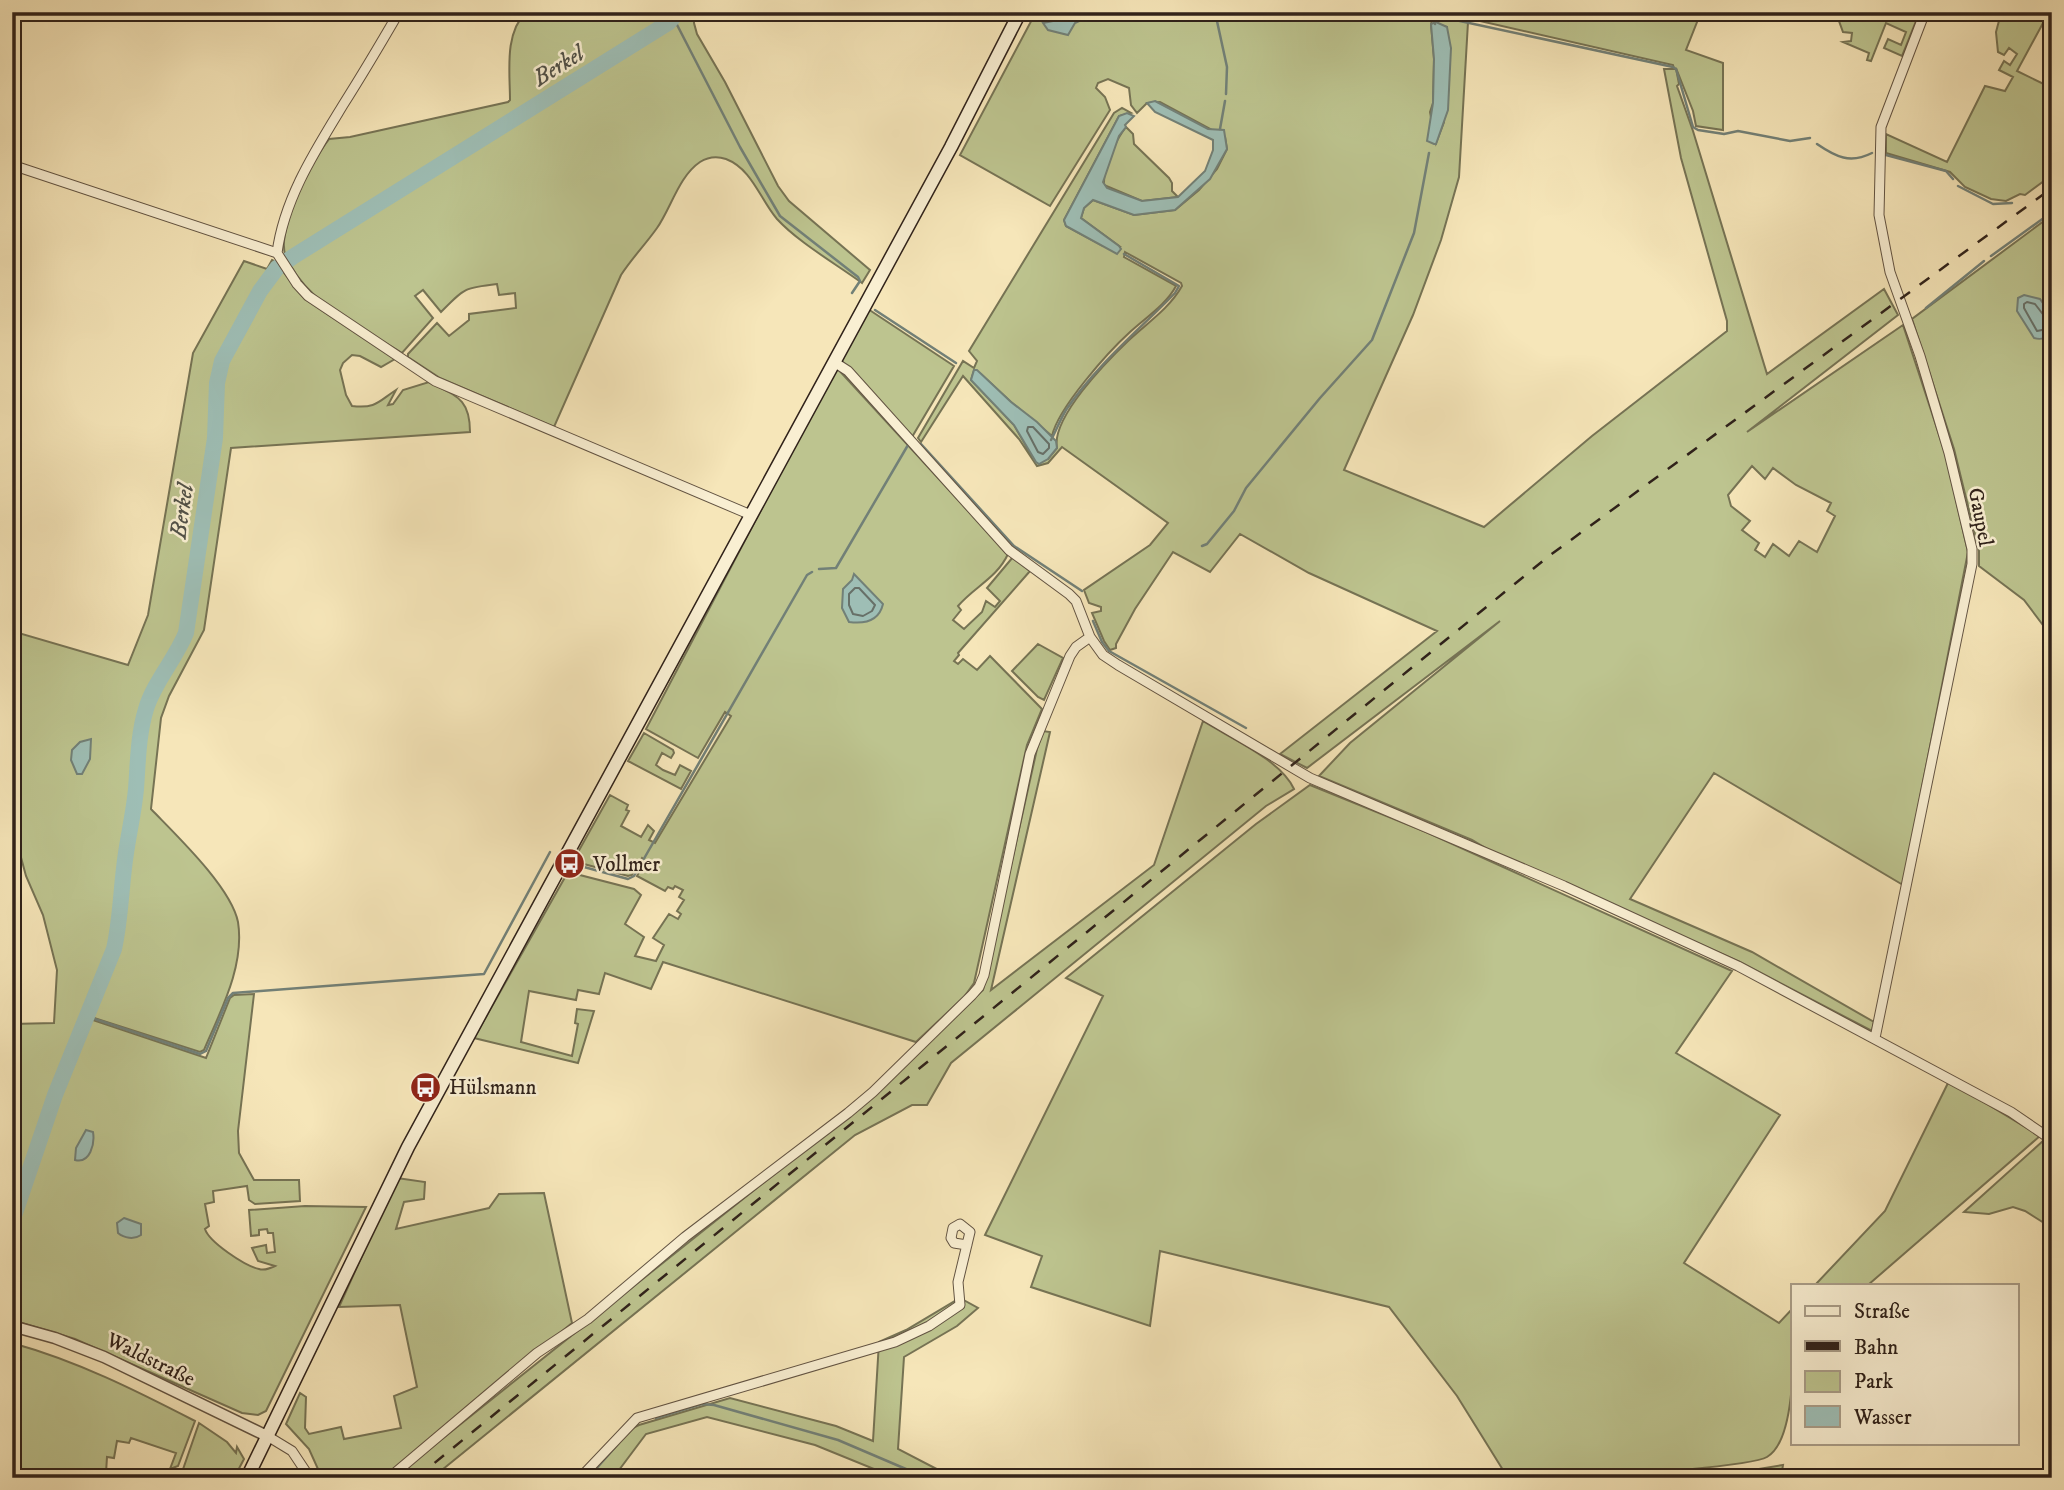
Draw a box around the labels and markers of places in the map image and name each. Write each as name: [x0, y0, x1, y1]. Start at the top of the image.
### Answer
bus stop icon: Vollmer: [553, 847, 587, 881]
place label: Vollmer: [592, 852, 660, 878]
bus stop icon: Hülsmann: [409, 1070, 443, 1104]
place label: Hülsmann: [449, 1075, 536, 1101]

